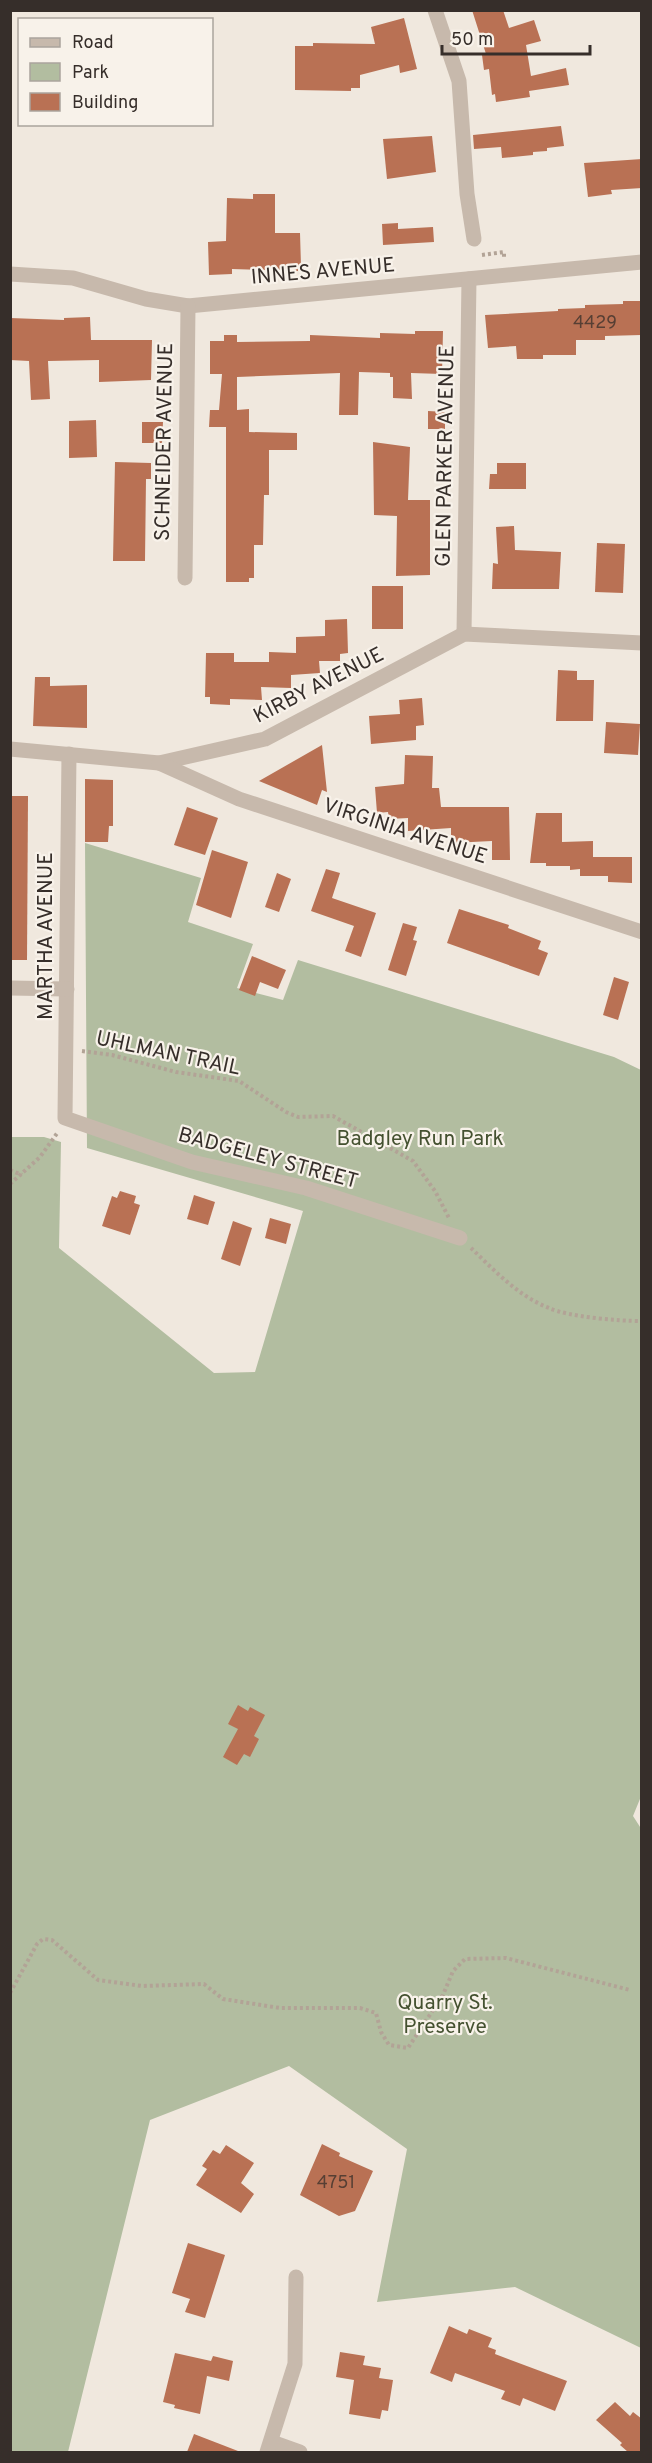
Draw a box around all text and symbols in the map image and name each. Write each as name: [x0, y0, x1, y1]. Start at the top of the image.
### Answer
legend: [18, 18, 213, 126]
scale bar: [442, 18, 590, 56]
text: 50 m: [451, 29, 493, 52]
text: Road: [72, 32, 114, 55]
text: Park: [72, 62, 109, 85]
text: Building: [72, 92, 138, 115]
street label: INNES AVENUE: [250, 252, 396, 292]
house number: 4429: [573, 312, 617, 335]
street label: SCHNEIDER AVENUE: [150, 343, 180, 541]
street label: GLEN PARKER AVENUE: [431, 345, 461, 567]
street label: KIRBY AVENUE: [249, 642, 389, 730]
street label: VIRGINIA AVENUE: [319, 793, 491, 871]
street label: MARTHA AVENUE: [33, 852, 60, 1020]
street label: UHLMAN TRAIL: [93, 1025, 243, 1083]
street label: BADGELEY STREET: [175, 1122, 361, 1196]
park label: Badgley Run Park: [336, 1126, 504, 1153]
park label: Quarry St. Preserve: [397, 1990, 493, 2041]
house number: 4751: [317, 2172, 355, 2195]

